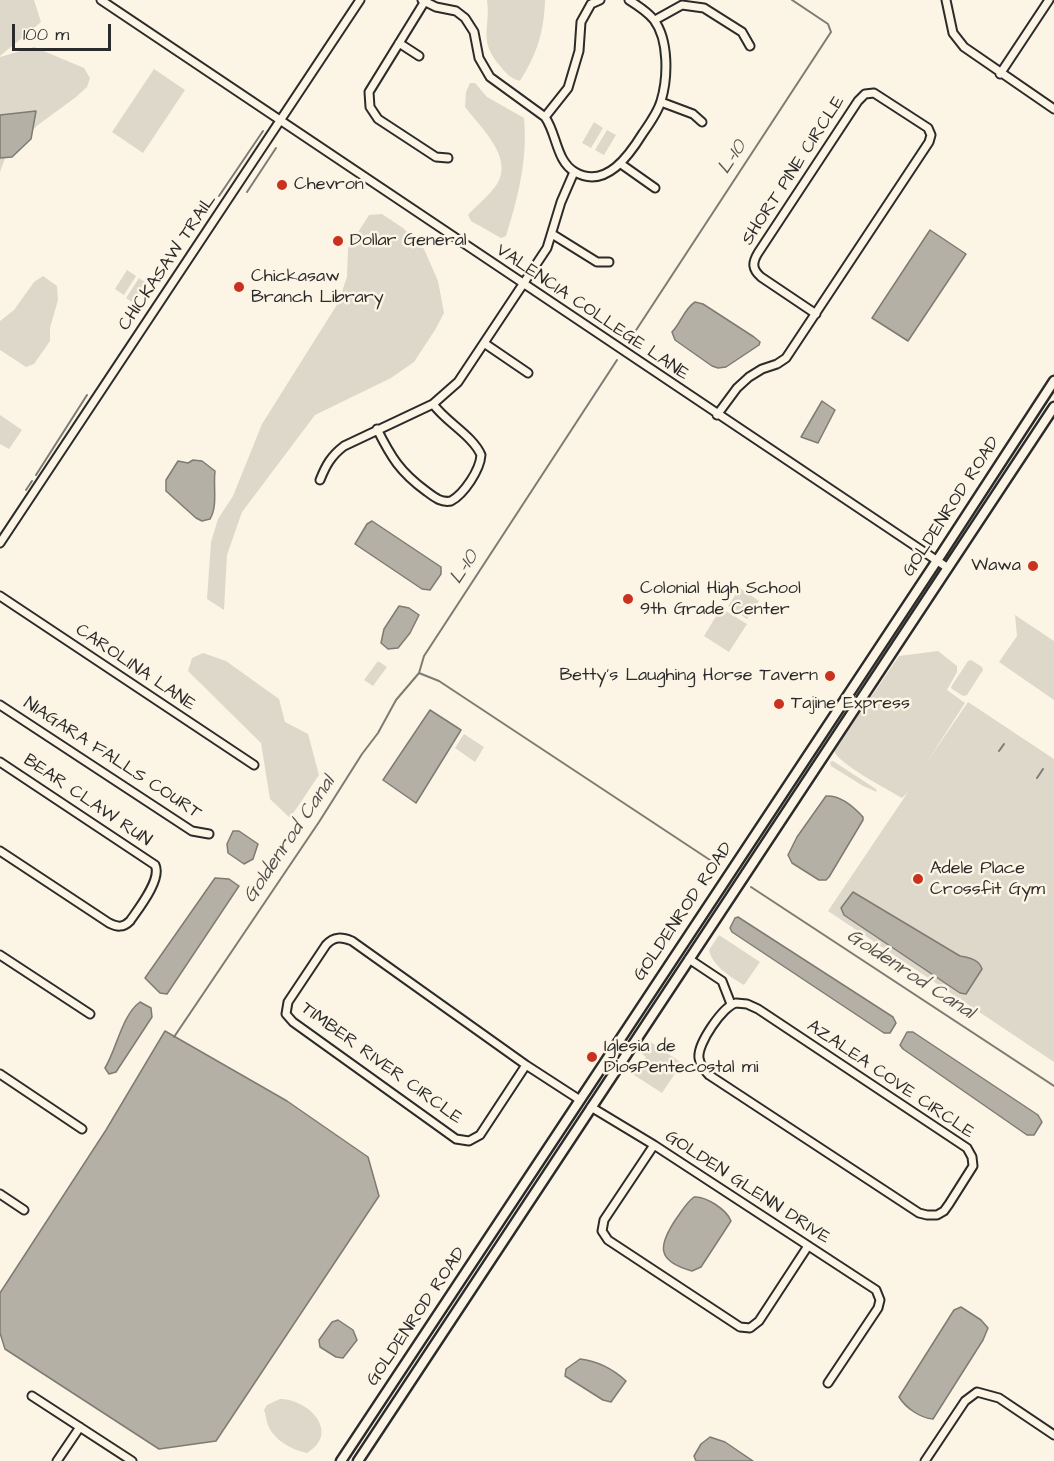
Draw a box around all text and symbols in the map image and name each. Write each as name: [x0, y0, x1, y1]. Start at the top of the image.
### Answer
scale bar: [15, 12, 114, 50]
text: 100 m: [23, 22, 69, 47]
street label: SHORT PINE CIRCLE: [738, 92, 850, 250]
water label: L-10: [713, 137, 753, 179]
place label: Chevron: [294, 174, 364, 196]
marker: Chevron: [275, 178, 289, 192]
street label: CHICKASAW TRAIL: [114, 191, 222, 335]
place label: Dollar General: [350, 230, 467, 252]
marker: Dollar General: [331, 234, 345, 248]
street label: VALENCIA COLLEGE LANE: [491, 240, 693, 386]
place label: Chickasaw Branch Library: [251, 266, 384, 308]
marker: Chickasaw Branch Library: [232, 280, 246, 294]
street label: GOLDENROD ROAD: [899, 433, 1005, 581]
water label: L-10: [445, 547, 485, 589]
place label: Wawa: [971, 555, 1021, 577]
marker: Wawa: [1026, 559, 1040, 573]
place label: Colonial High School 9th Grade Center: [640, 578, 801, 620]
marker: Colonial High School 9th Grade Center: [621, 592, 635, 606]
street label: CAROLINA LANE: [71, 620, 199, 716]
place label: Betty's Laughing Horse Tavern: [559, 665, 818, 687]
marker: Betty's Laughing Horse Tavern: [823, 669, 837, 683]
street label: NIAGARA FALLS COURT: [19, 693, 205, 825]
place label: Tajine Express: [791, 693, 910, 715]
marker: Tajine Express: [772, 697, 786, 711]
street label: BEAR CLAW RUN: [19, 750, 155, 852]
water label: Goldenrod Canal: [239, 772, 341, 908]
street label: GOLDENROD ROAD: [630, 839, 738, 985]
place label: Adele Place Crossfit Gym: [930, 858, 1045, 900]
marker: Adele Place Crossfit Gym: [911, 872, 925, 886]
water label: Goldenrod Canal: [842, 925, 978, 1025]
street label: TIMBER RIVER CIRCLE: [296, 998, 466, 1130]
street label: AZALEA COVE CIRCLE: [802, 1016, 978, 1144]
place label: Iglesia de DiosPentecostal mi: [604, 1036, 759, 1078]
marker: Iglesia de DiosPentecostal mi: [585, 1050, 599, 1064]
street label: GOLDEN GLENN DRIVE: [660, 1127, 834, 1249]
street label: GOLDENROD ROAD: [363, 1244, 471, 1390]

